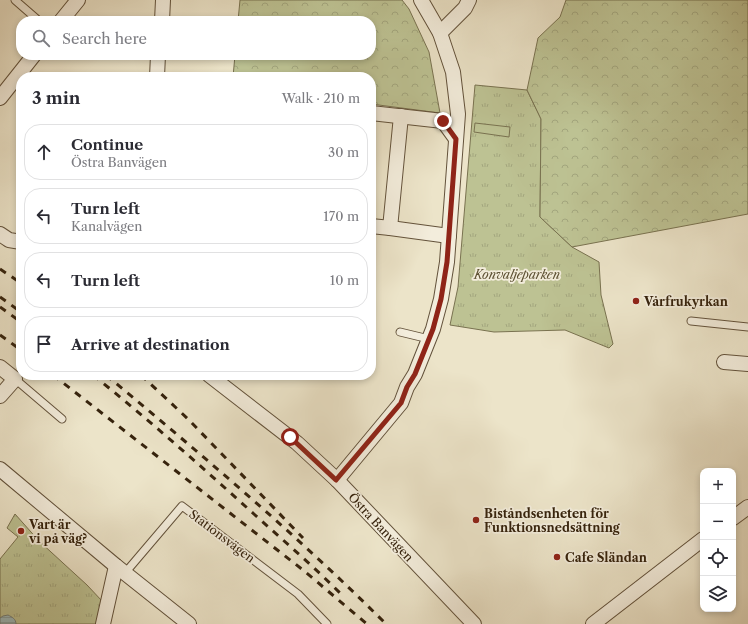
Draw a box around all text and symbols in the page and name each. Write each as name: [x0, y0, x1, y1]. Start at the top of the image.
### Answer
search box: [16, 16, 376, 60]
icon: search: [30, 27, 52, 49]
text: Search here: [62, 29, 147, 48]
text: 3 min: [32, 88, 81, 108]
text: Walk · 210 m: [282, 90, 360, 106]
route end: [434, 112, 452, 130]
text: Continue: [71, 135, 143, 154]
icon: ahead: [33, 141, 55, 163]
text: 30 m: [328, 144, 359, 160]
text: Östra Banvägen: [71, 154, 167, 170]
text: Turn left: [71, 199, 140, 218]
icon: left: [33, 205, 55, 227]
text: 170 m: [323, 208, 359, 224]
text: Kanalvägen: [71, 218, 142, 234]
park label: Konvaljeparken: [473, 267, 560, 282]
icon: left: [33, 269, 55, 291]
text: Turn left: [71, 271, 140, 290]
text: 10 m: [330, 272, 359, 288]
place label: Vårfrukyrkan: [643, 294, 729, 309]
marker: Vårfrukyrkan: [631, 296, 641, 306]
icon: arrive: [33, 333, 55, 355]
text: Arrive at destination: [71, 335, 230, 354]
route start: [281, 428, 299, 446]
map controls: [700, 468, 736, 612]
button: +: [700, 468, 736, 504]
street label: Östra Banvägen: [345, 489, 418, 565]
button: −: [700, 504, 736, 540]
street label: Stationsvägen: [186, 506, 258, 566]
place label: Biståndsenheten för Funktionsnedsättning: [484, 506, 621, 535]
marker: Biståndsenheten för Funktionsnedsättning: [471, 515, 481, 525]
place label: Vart är vi på väg?: [28, 517, 87, 546]
marker: Vart är vi på väg?: [16, 526, 26, 536]
button: locate: [700, 540, 736, 576]
place label: Cafe Sländan: [565, 550, 648, 565]
marker: Cafe Sländan: [552, 552, 562, 562]
button: layers: [700, 576, 736, 612]

